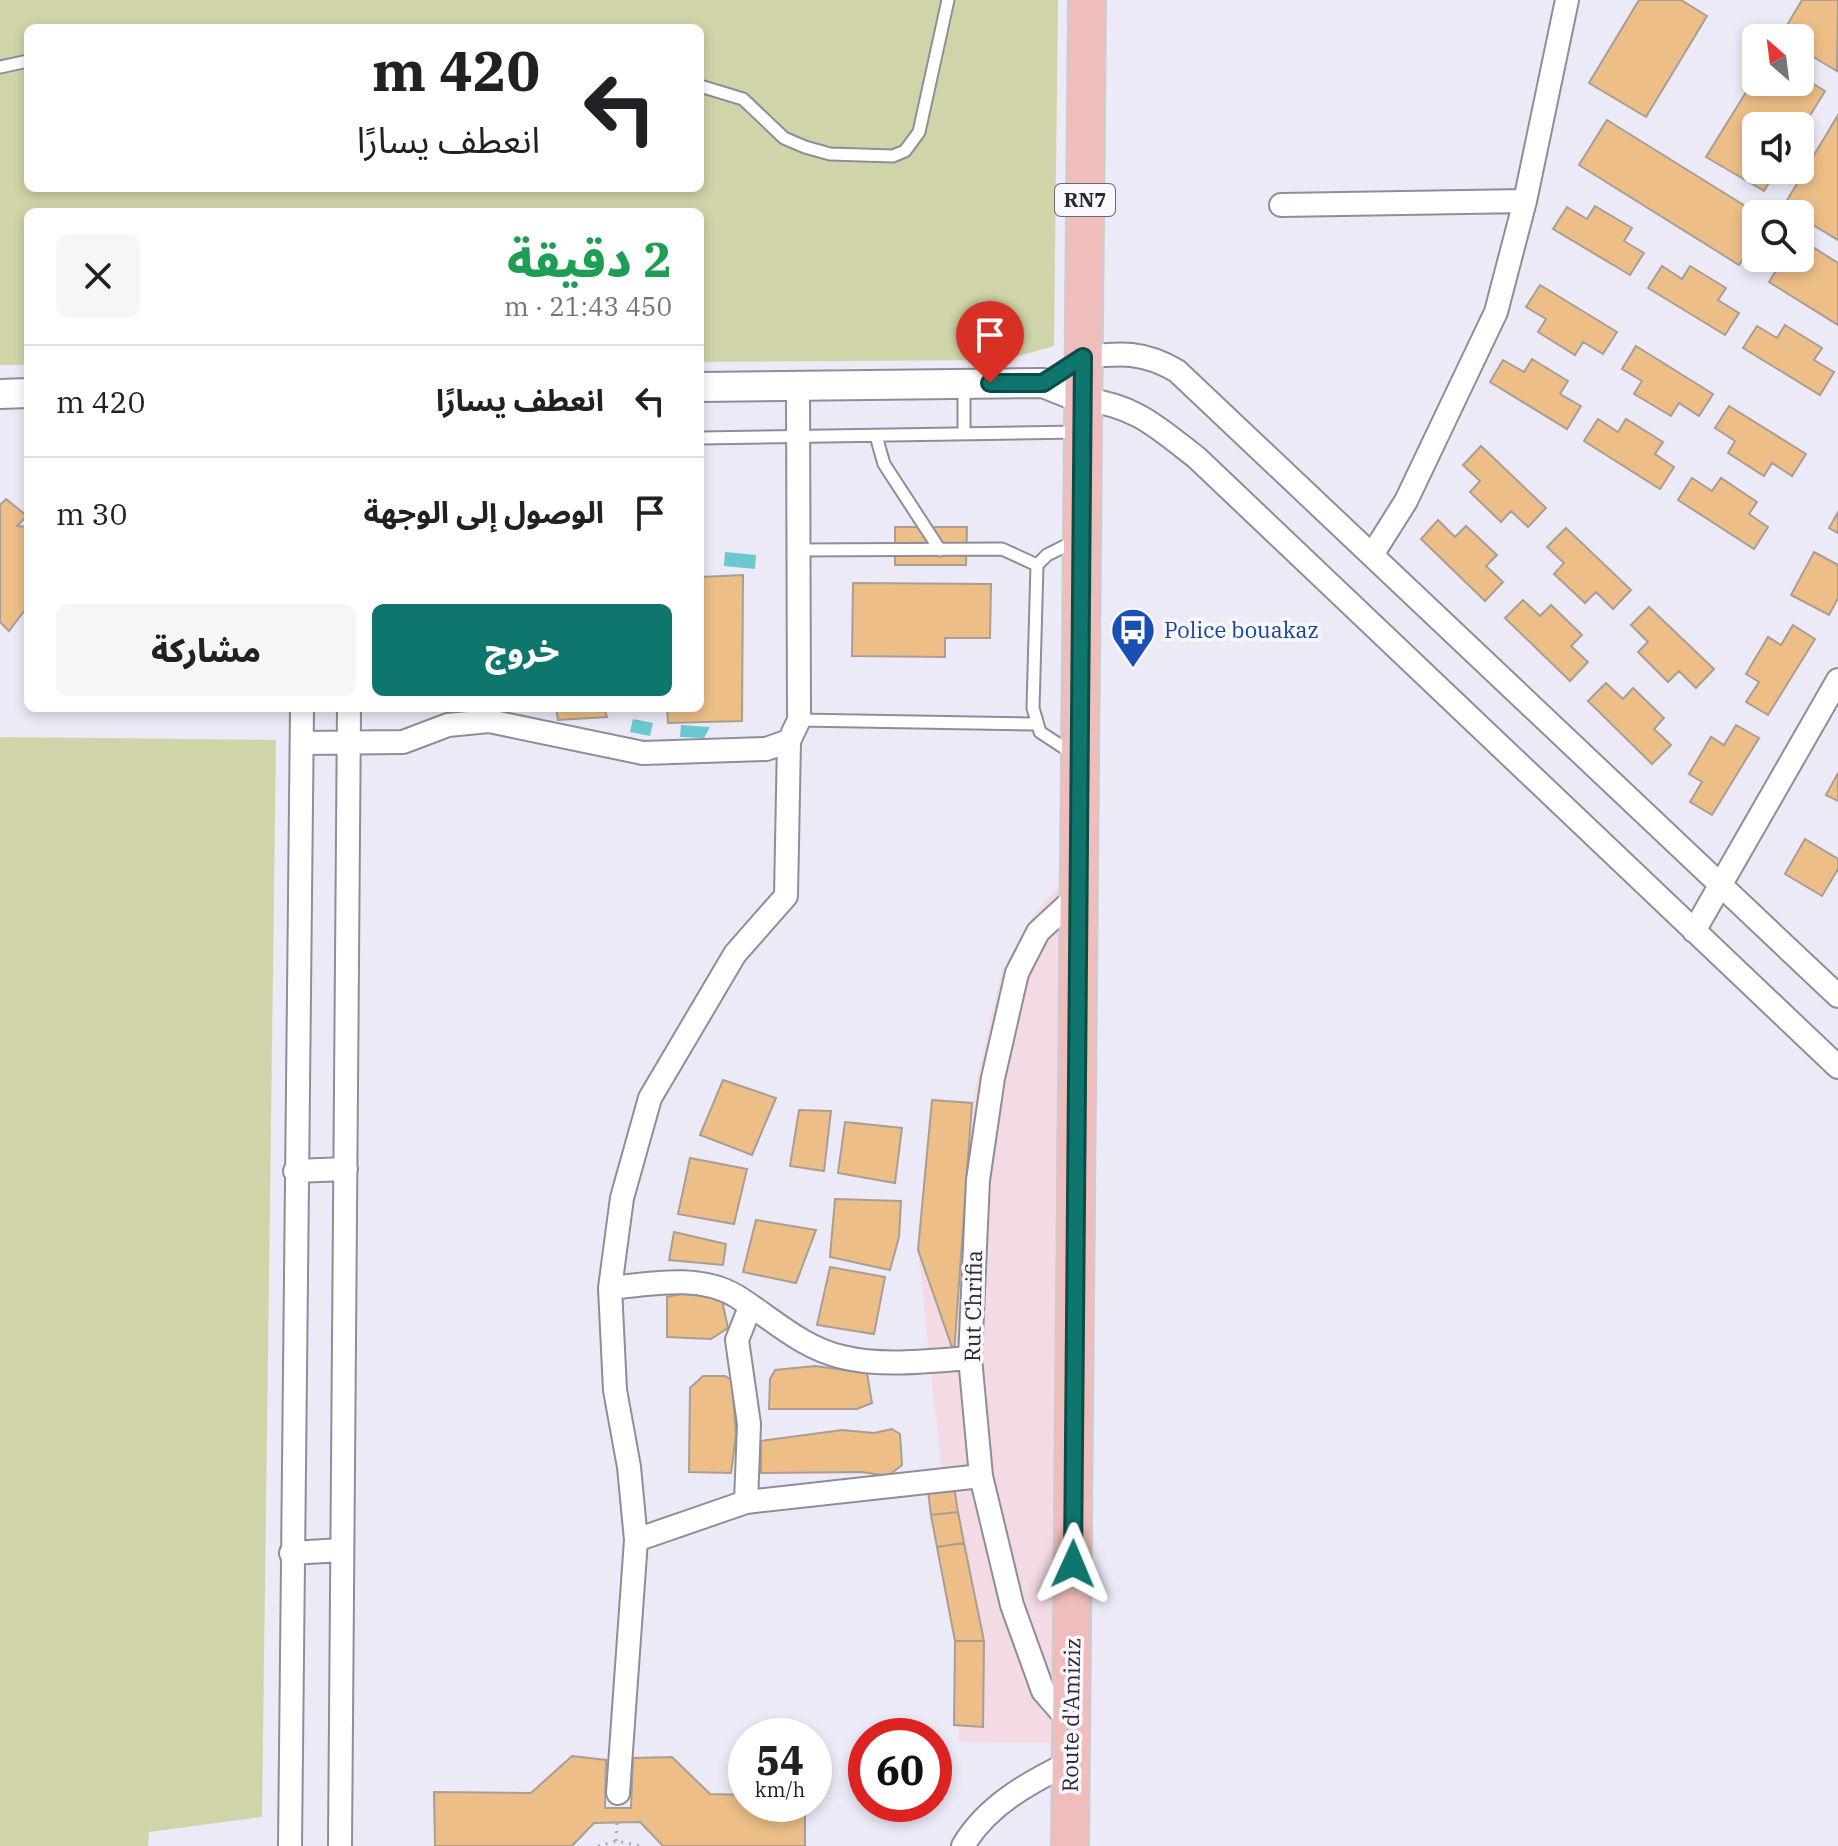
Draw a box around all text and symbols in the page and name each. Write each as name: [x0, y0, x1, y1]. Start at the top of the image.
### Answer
north arrow: [1742, 24, 1814, 96]
map controls: [1742, 24, 1814, 272]
text: 420 m: [372, 34, 540, 106]
icon: left: [568, 56, 672, 160]
button: sound: [1742, 112, 1814, 184]
text: انعطف يسارًا: [357, 116, 540, 163]
road number: RN7: [1055, 184, 1115, 216]
button: search: [1742, 200, 1814, 272]
text: 2 دقيقة: [507, 228, 672, 290]
button: close: [56, 234, 140, 318]
text: 450 m · 21:43: [504, 289, 672, 323]
pin: [956, 301, 1024, 383]
icon: arrive: [968, 313, 1012, 357]
icon: left: [628, 379, 672, 423]
text: انعطف يسارًا: [436, 380, 604, 419]
text: 420 m: [56, 382, 146, 421]
icon: arrive: [628, 491, 672, 535]
text: الوصول إلى الوجهة: [364, 492, 604, 531]
text: 30 m: [56, 494, 128, 533]
button: مشاركة: [56, 604, 356, 696]
button: خروج: [372, 604, 672, 696]
bus stop icon: Police bouakaz: [1109, 606, 1157, 669]
place label: Police bouakaz: [1164, 615, 1319, 644]
street label: Rut Chrifia: [957, 1250, 988, 1362]
position arrow: [1031, 1522, 1115, 1606]
street label: Route d'Amiziz: [1055, 1638, 1086, 1792]
speed limit sign: 60: [848, 1718, 952, 1822]
text: 54: [756, 1734, 804, 1786]
text: km/h: [755, 1776, 805, 1803]

